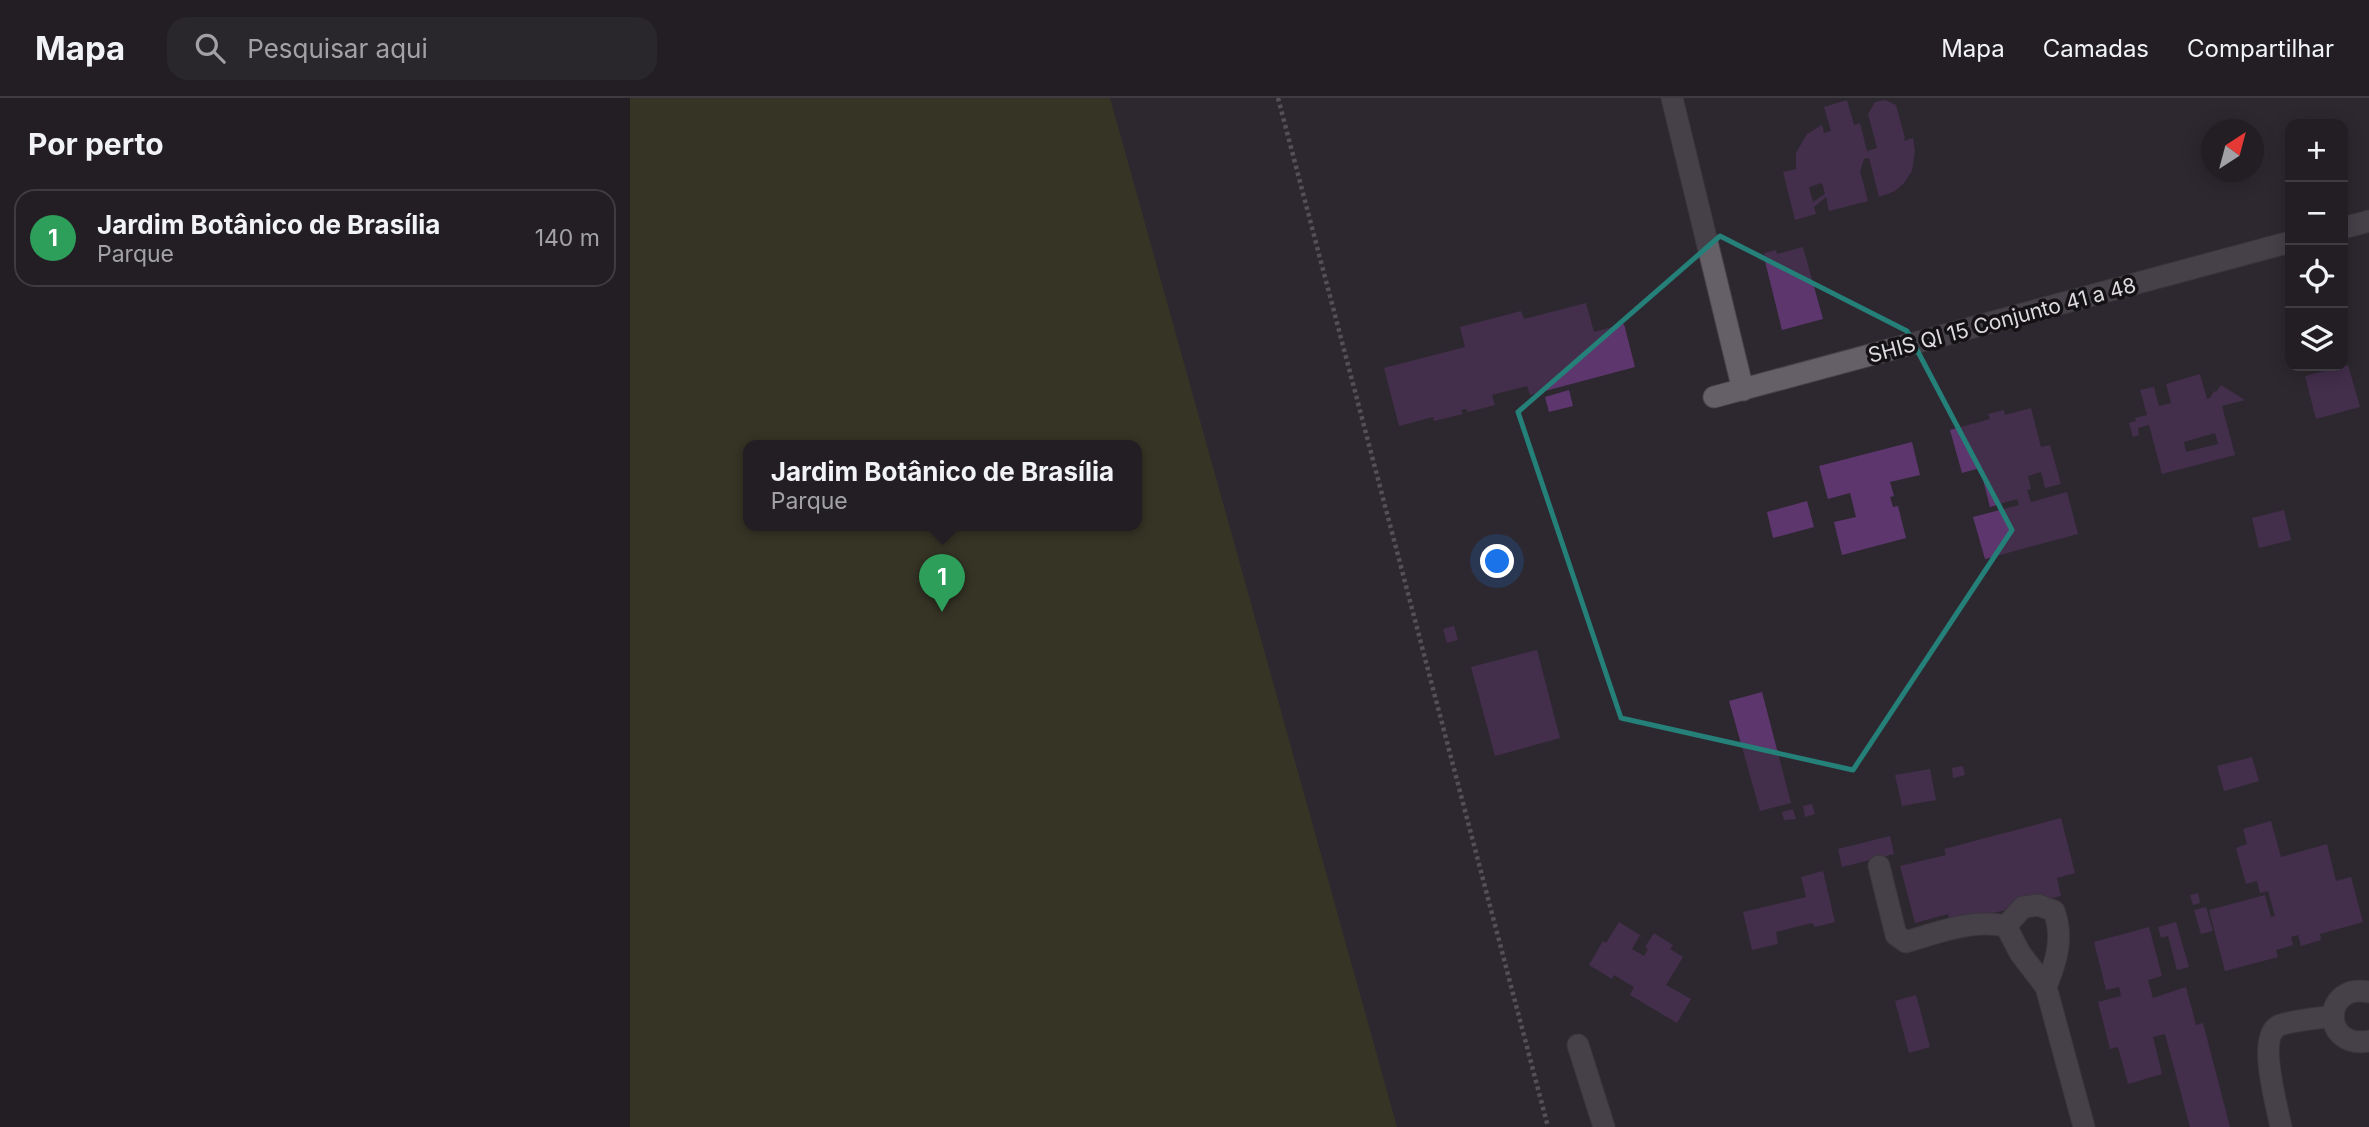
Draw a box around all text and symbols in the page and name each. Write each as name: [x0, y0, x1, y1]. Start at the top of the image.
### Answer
search box: [167, 17, 657, 80]
text: Mapa: [35, 28, 125, 68]
icon: search: [191, 29, 229, 67]
text: Pesquisar aqui: [247, 33, 428, 64]
text: Mapa: [1941, 34, 2005, 63]
text: Camadas: [2043, 34, 2149, 63]
text: Compartilhar: [2187, 34, 2334, 63]
north arrow: [2201, 119, 2264, 182]
map controls: [2285, 119, 2348, 371]
button: +: [2285, 119, 2348, 182]
text: Por perto: [28, 126, 164, 162]
button: −: [2285, 182, 2348, 245]
text: Jardim Botânico de Brasília: [97, 209, 440, 240]
text: 1: [48, 224, 58, 252]
text: 140 m: [535, 224, 600, 252]
text: Parque: [97, 240, 174, 268]
button: locate: [2285, 245, 2348, 308]
street label: SHIS QI 15 Conjunto 41 a 48: [1865, 272, 2139, 368]
button: layers: [2285, 308, 2348, 371]
popup: [743, 440, 1142, 531]
text: Jardim Botânico de Brasília: [771, 456, 1114, 487]
text: Parque: [771, 487, 848, 515]
your location: [1480, 544, 1514, 578]
pin: 1: [919, 554, 965, 612]

